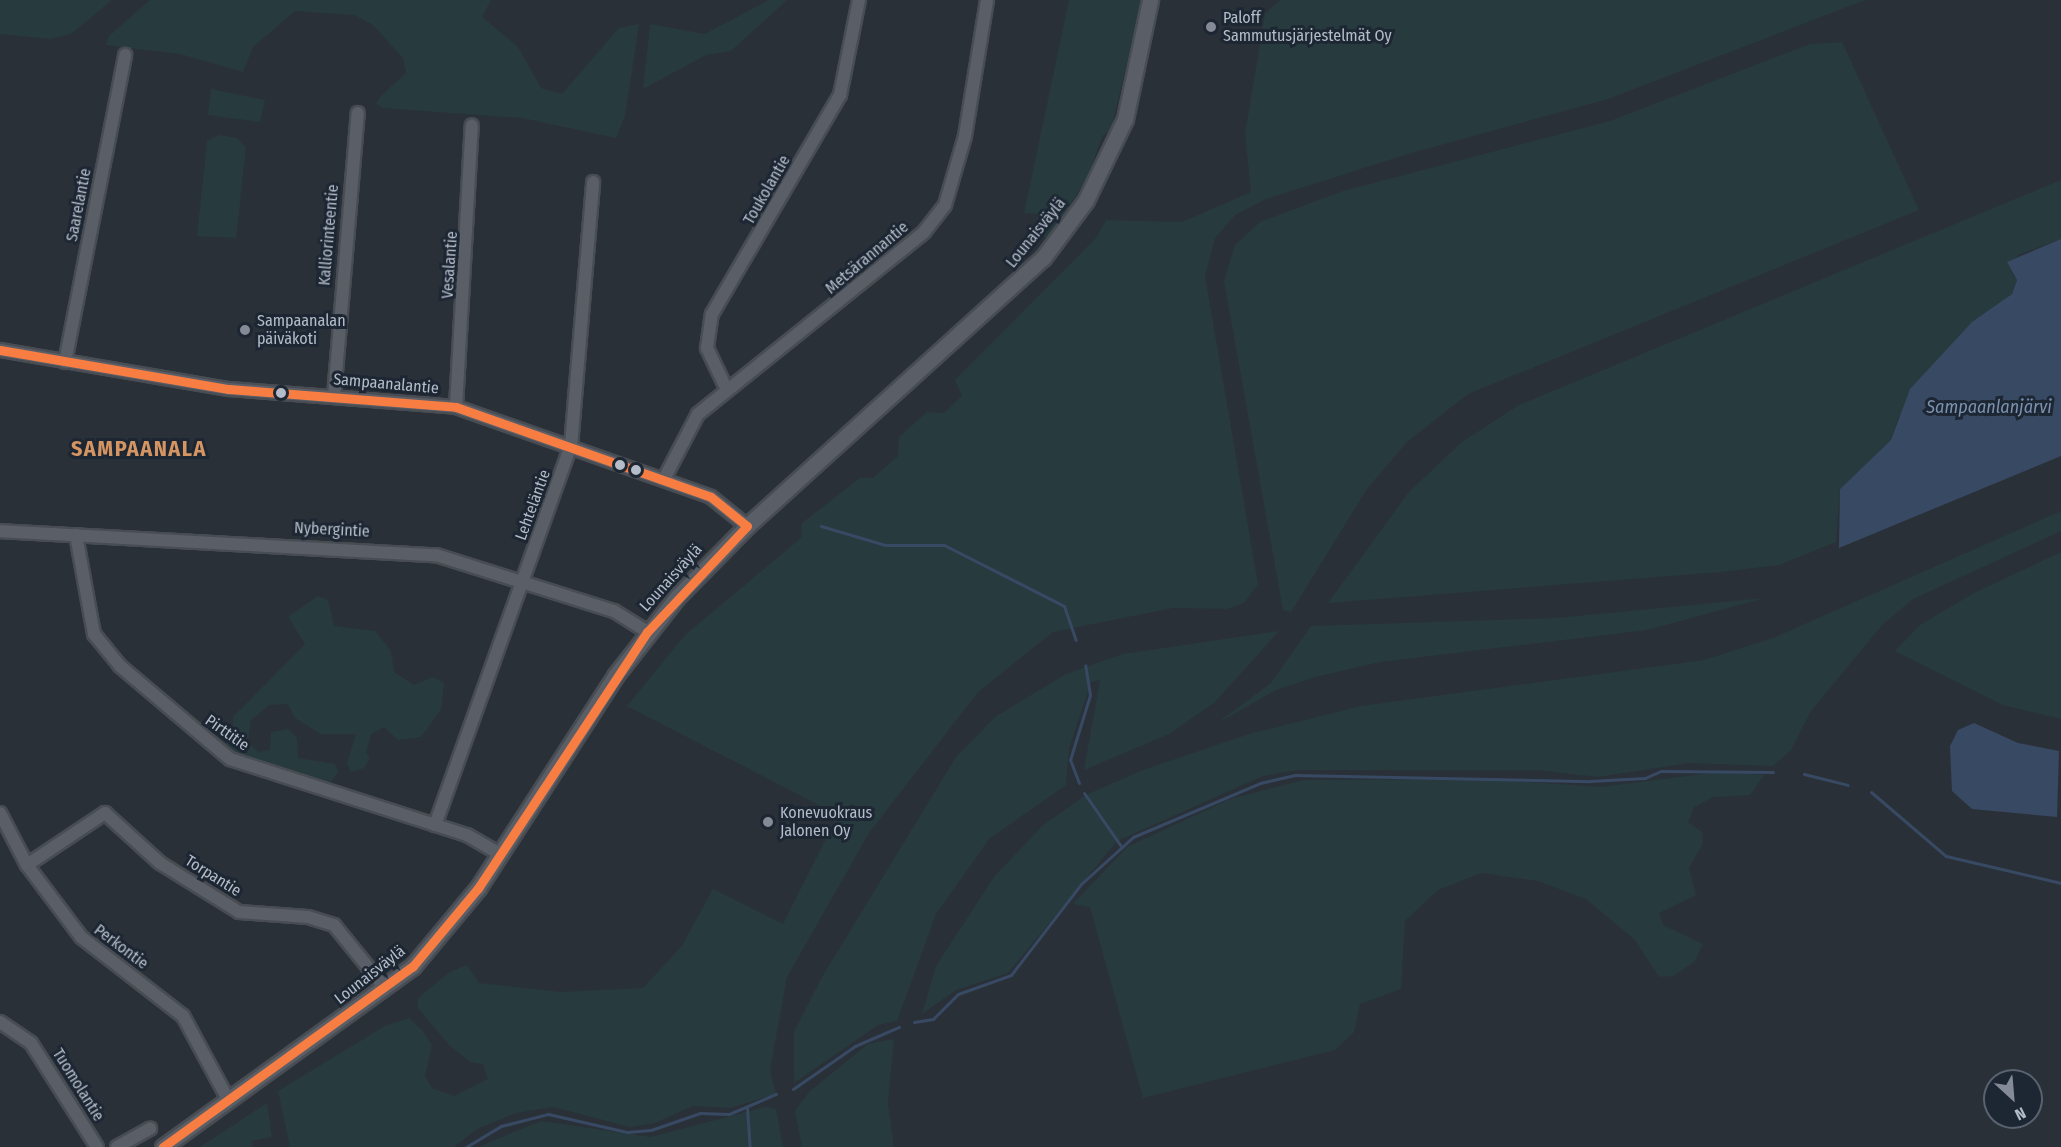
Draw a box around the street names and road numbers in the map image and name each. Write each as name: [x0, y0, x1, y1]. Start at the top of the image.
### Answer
street label: Toukolantie: [740, 152, 794, 228]
street label: Saarelantie: [63, 167, 95, 243]
street label: Kalliorinteentie: [315, 184, 343, 286]
street label: Lounaisväylä: [1002, 194, 1070, 272]
street label: Metsärannantie: [822, 218, 912, 298]
street label: Vesalantie: [438, 231, 462, 299]
street label: Sampaanalantie: [332, 370, 440, 398]
street label: Lehteläntie: [511, 467, 555, 543]
street label: Nybergintie: [294, 518, 370, 542]
street label: Lounaisväylä: [636, 540, 706, 616]
street label: Pirttitie: [201, 711, 253, 755]
street label: Torpantie: [181, 851, 245, 901]
street label: Perkontie: [90, 920, 152, 974]
street label: Lounaisväylä: [331, 942, 409, 1008]
street label: Tuomolantie: [48, 1045, 108, 1125]

